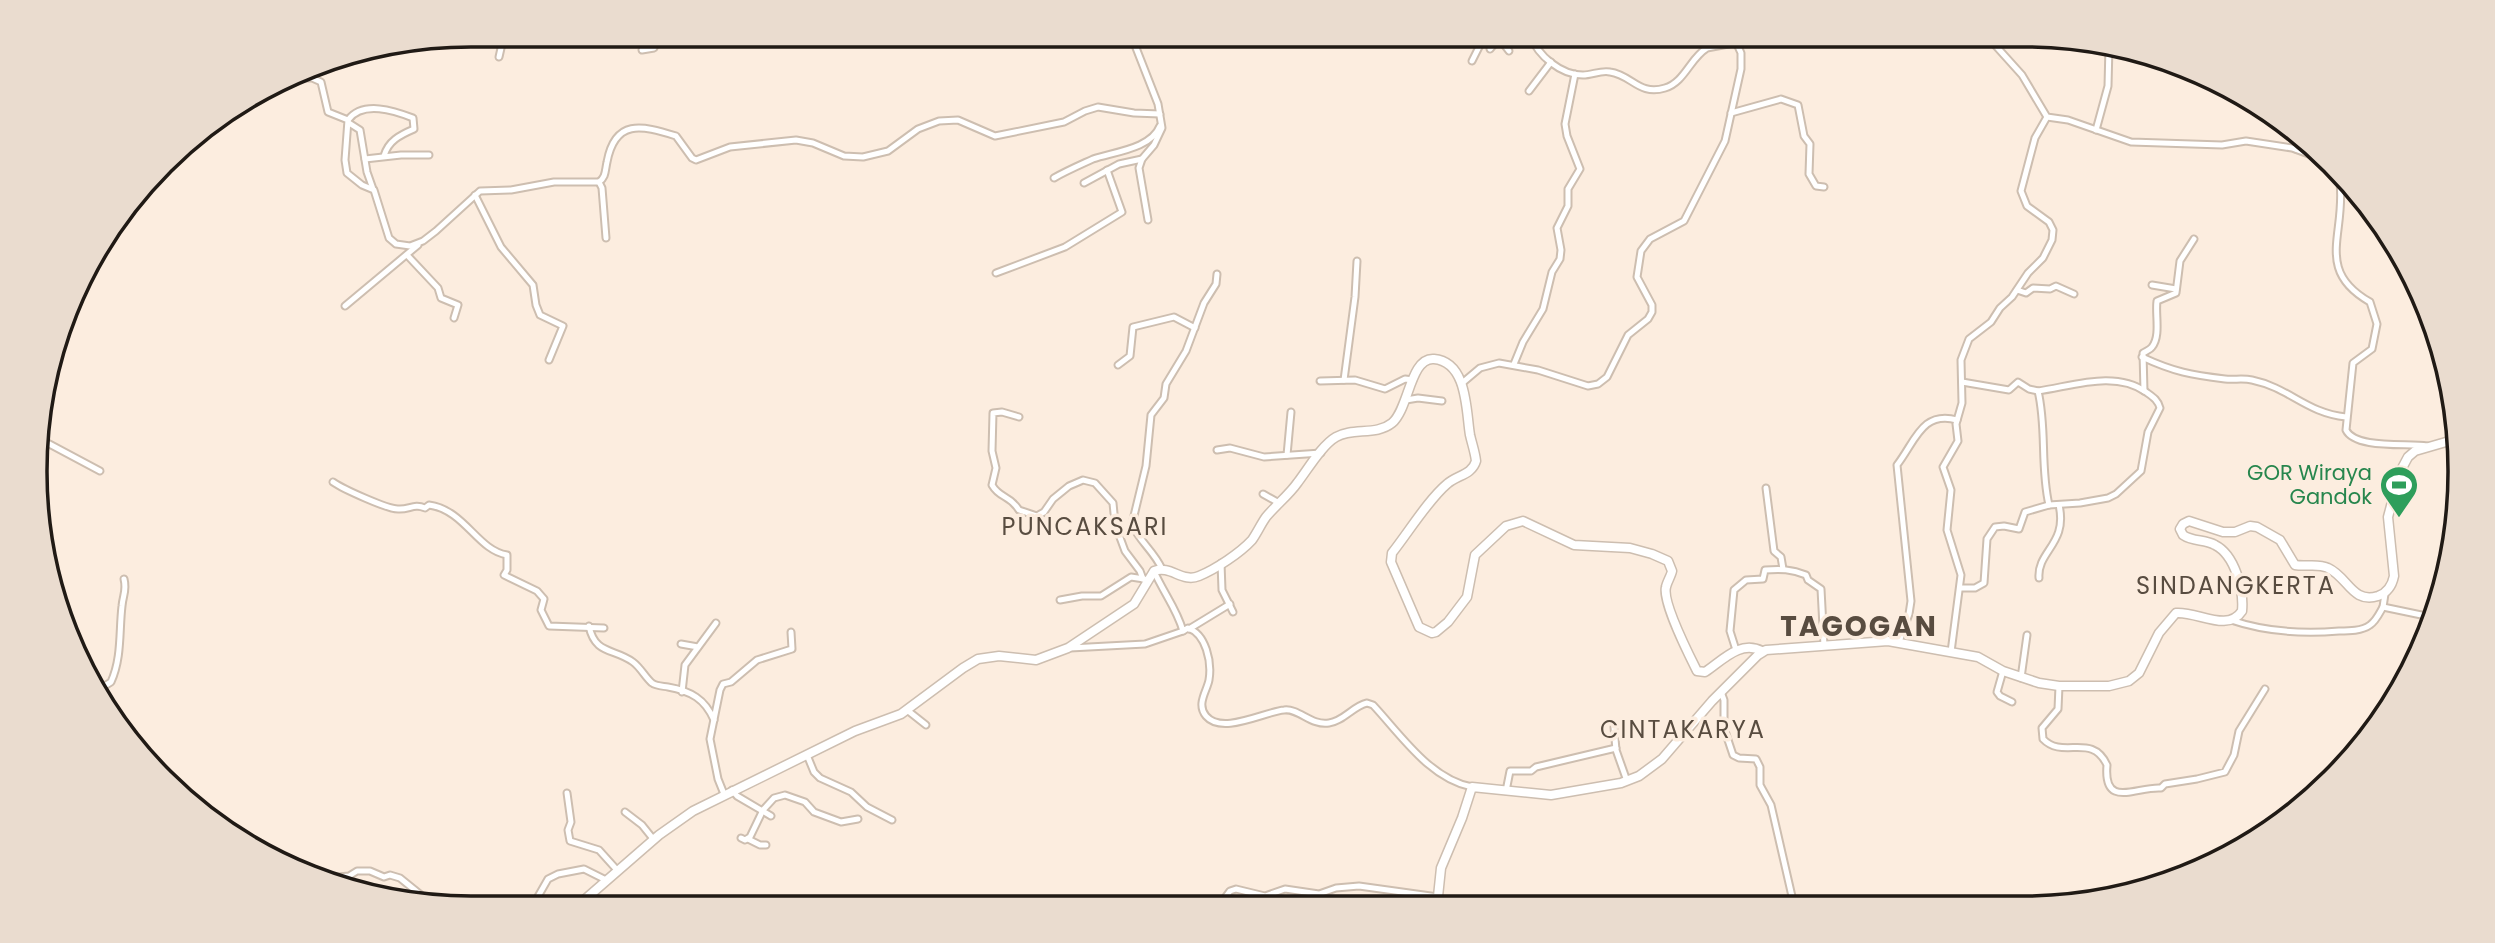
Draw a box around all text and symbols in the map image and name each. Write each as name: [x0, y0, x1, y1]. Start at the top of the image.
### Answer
place label: GOR Wiraya Gandok: [2247, 458, 2372, 511]
sports icon: GOR Wiraya Gandok: [2378, 464, 2420, 519]
district label: PUNCAKSARI: [1002, 510, 1168, 543]
district label: SINDANGKERTA: [2136, 569, 2336, 602]
district label: TAGOGAN: [1780, 607, 1938, 646]
district label: CINTAKARYA: [1600, 713, 1766, 746]

